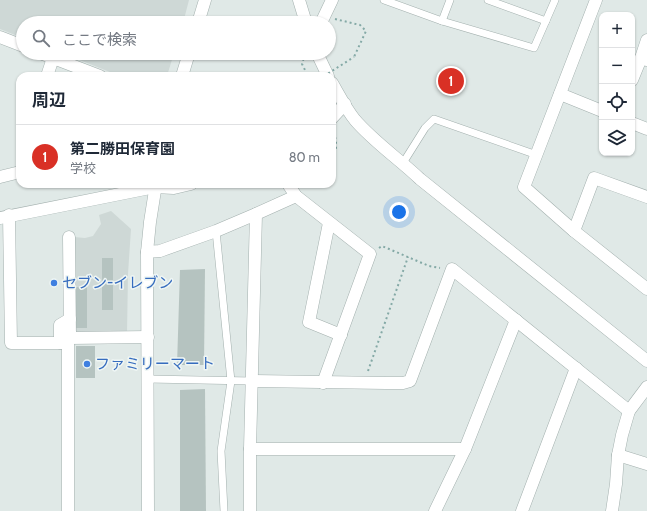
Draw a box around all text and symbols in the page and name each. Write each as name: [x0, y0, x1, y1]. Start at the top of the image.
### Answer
map controls: [599, 12, 635, 156]
button: +: [599, 12, 635, 48]
search box: [16, 16, 336, 60]
icon: search: [30, 27, 52, 49]
text: ここで検索: [62, 31, 137, 49]
button: −: [599, 48, 635, 84]
pin: 1: [438, 66, 464, 96]
button: locate: [599, 84, 635, 120]
text: 周辺: [32, 90, 66, 110]
button: layers: [599, 120, 635, 156]
text: 第二勝田保育園: [70, 140, 175, 158]
text: 1: [43, 149, 47, 165]
text: 80 m: [289, 149, 320, 165]
text: 学校: [70, 160, 96, 176]
your location: [389, 202, 409, 222]
place label: セブン-イレブン: [62, 274, 173, 292]
marker: セブン-イレブン: [49, 278, 59, 288]
place label: ファミリーマート: [95, 355, 215, 373]
marker: ファミリーマート: [82, 359, 92, 369]

